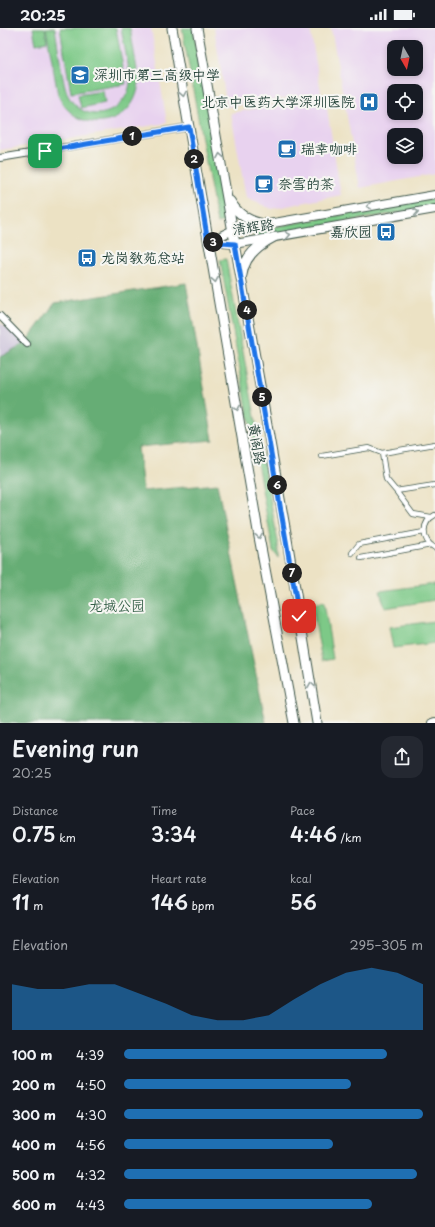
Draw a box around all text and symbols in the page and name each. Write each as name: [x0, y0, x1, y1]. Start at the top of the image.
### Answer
text: 20:25: [20, 3, 66, 26]
north arrow: [387, 40, 423, 76]
map controls: [387, 40, 423, 164]
school or university icon: 深圳市第三高级中学: [69, 64, 91, 86]
place label: 深圳市第三高级中学: [94, 64, 220, 85]
button: locate: [387, 84, 423, 120]
one-way arrow: [178, 91, 187, 97]
place label: 北京中医药大学深圳医院: [201, 91, 355, 112]
hospital icon: 北京中医药大学深圳医院: [358, 91, 380, 113]
pin: 1: [122, 126, 142, 146]
text: 1: [129, 127, 135, 144]
button: layers: [387, 128, 423, 164]
pin: [28, 134, 62, 168]
cafe icon: 瑞幸咖啡: [276, 138, 298, 160]
place label: 瑞幸咖啡: [300, 138, 357, 159]
icon: arrive: [34, 140, 56, 162]
pin: 2: [184, 149, 204, 169]
text: 2: [190, 150, 198, 167]
one-way arrow: [216, 153, 225, 159]
cafe icon: 奈雪的茶: [253, 173, 275, 195]
place label: 奈雪的茶: [278, 173, 334, 194]
one-way arrow: [366, 201, 372, 210]
one-way arrow: [413, 209, 420, 217]
street label: 清辉路: [231, 213, 275, 240]
place label: 嘉欣园: [330, 221, 372, 242]
bus stop icon: 嘉欣园: [375, 221, 397, 243]
one-way arrow: [285, 231, 292, 240]
pin: 3: [203, 232, 223, 252]
text: 3: [209, 233, 217, 250]
bus stop icon: 龙岗教苑总站: [76, 247, 98, 269]
place label: 龙岗教苑总站: [101, 247, 185, 268]
one-way arrow: [210, 277, 219, 283]
pin: 4: [237, 300, 257, 320]
text: 4: [243, 301, 251, 318]
pin: 5: [252, 387, 272, 407]
text: 5: [258, 388, 266, 405]
one-way arrow: [232, 405, 241, 411]
street label: 黄阁路: [244, 421, 271, 466]
pin: 6: [267, 475, 287, 495]
text: 6: [273, 476, 281, 493]
one-way arrow: [254, 533, 262, 539]
pin: 7: [282, 563, 302, 583]
text: 7: [289, 564, 295, 581]
park label: 龙城公园: [89, 595, 145, 616]
pin: [282, 599, 316, 633]
icon: check: [288, 605, 310, 627]
one-way arrow: [307, 681, 315, 688]
text: Evening run: [12, 731, 139, 764]
button: share: [381, 736, 423, 778]
text: 20:25: [12, 763, 52, 782]
text: Distance: [12, 802, 58, 819]
text: Time: [151, 802, 177, 819]
text: Pace: [290, 802, 315, 819]
text: 0.75: [12, 819, 56, 849]
text: 3:34: [151, 819, 197, 849]
text: 4:46: [290, 819, 337, 849]
text: km: [56, 829, 76, 846]
text: /km: [337, 829, 362, 846]
text: Elevation: [12, 870, 59, 887]
text: Heart rate: [151, 870, 207, 887]
text: kcal: [290, 870, 312, 887]
text: 11: [12, 887, 30, 917]
text: 146: [151, 887, 188, 917]
text: 56: [290, 887, 317, 917]
text: m: [30, 897, 43, 914]
text: bpm: [188, 897, 215, 914]
text: Elevation: [12, 935, 68, 954]
text: 295–305 m: [350, 935, 423, 954]
text: 100 m: [12, 1045, 53, 1064]
text: 4:39: [76, 1045, 104, 1064]
text: 200 m: [12, 1075, 56, 1094]
text: 4:50: [76, 1075, 106, 1094]
text: 300 m: [12, 1105, 56, 1124]
text: 4:30: [76, 1105, 106, 1124]
text: 400 m: [12, 1135, 56, 1154]
text: 4:56: [76, 1135, 106, 1154]
text: 500 m: [12, 1165, 55, 1184]
text: 4:32: [76, 1165, 106, 1184]
text: 600 m: [12, 1195, 56, 1214]
text: 4:43: [76, 1195, 105, 1214]

